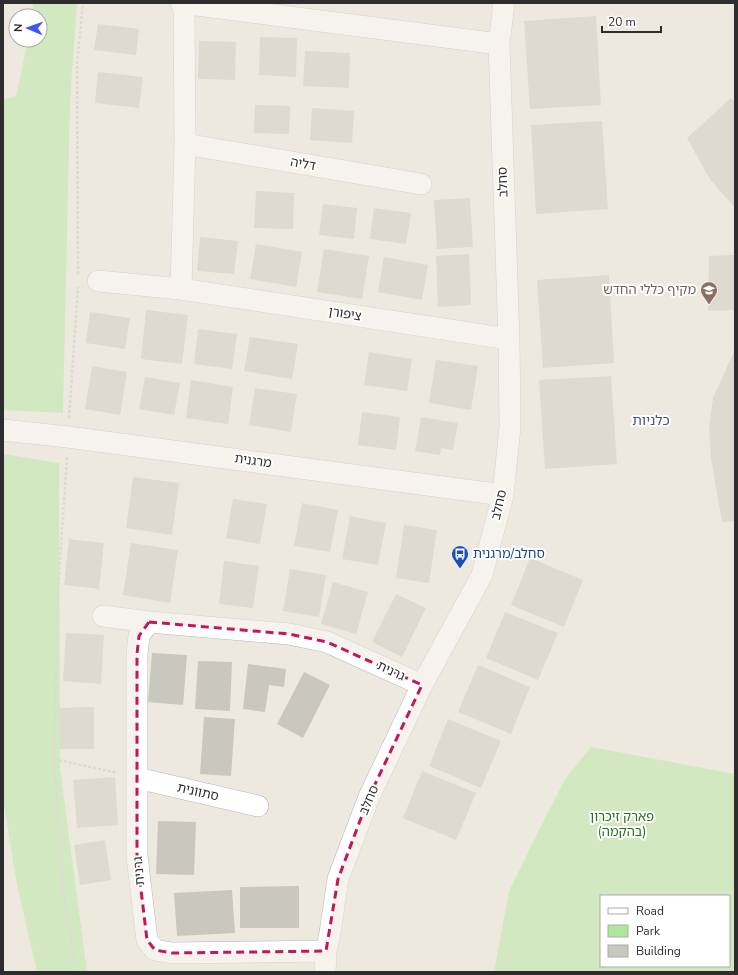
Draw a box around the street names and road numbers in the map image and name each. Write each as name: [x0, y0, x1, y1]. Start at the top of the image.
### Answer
street label: דליה: [289, 153, 317, 175]
street label: סחלב: [493, 166, 513, 198]
street label: ציפורן: [327, 303, 363, 325]
street label: מרגנית: [233, 449, 273, 473]
street label: סחלב: [487, 488, 511, 522]
street label: גרנית: [374, 657, 408, 685]
street label: סתוונית: [175, 778, 221, 806]
street label: סחלב: [355, 782, 383, 818]
street label: גרנית: [129, 856, 149, 886]

